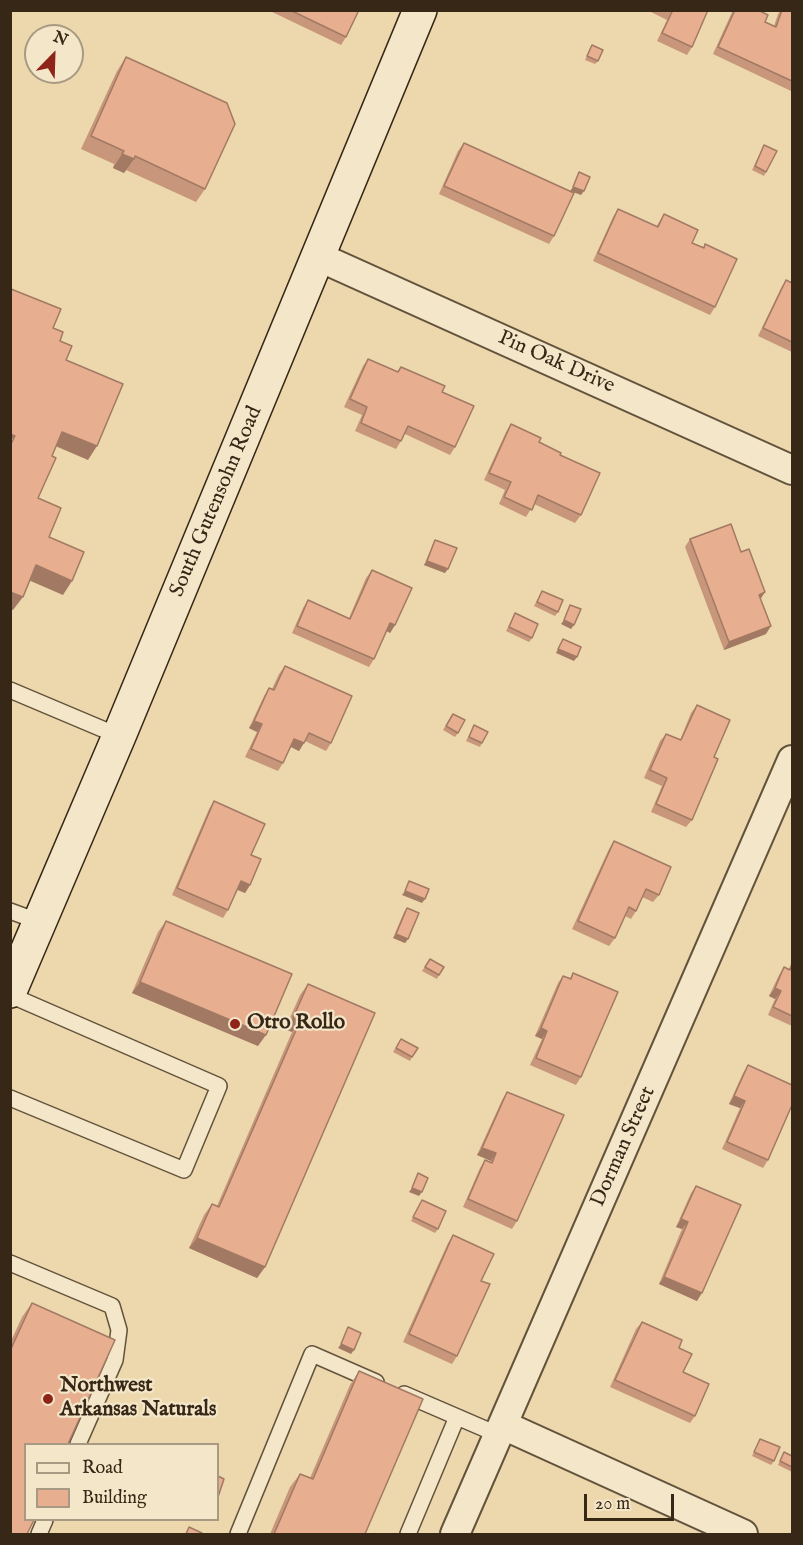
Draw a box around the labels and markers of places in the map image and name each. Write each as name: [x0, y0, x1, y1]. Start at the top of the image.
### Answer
place label: Otro Rollo: [247, 1011, 345, 1037]
marker: Otro Rollo: [228, 1017, 242, 1031]
place label: Northwest Arkansas Naturals: [60, 1374, 216, 1424]
marker: Northwest Arkansas Naturals: [41, 1392, 55, 1406]

